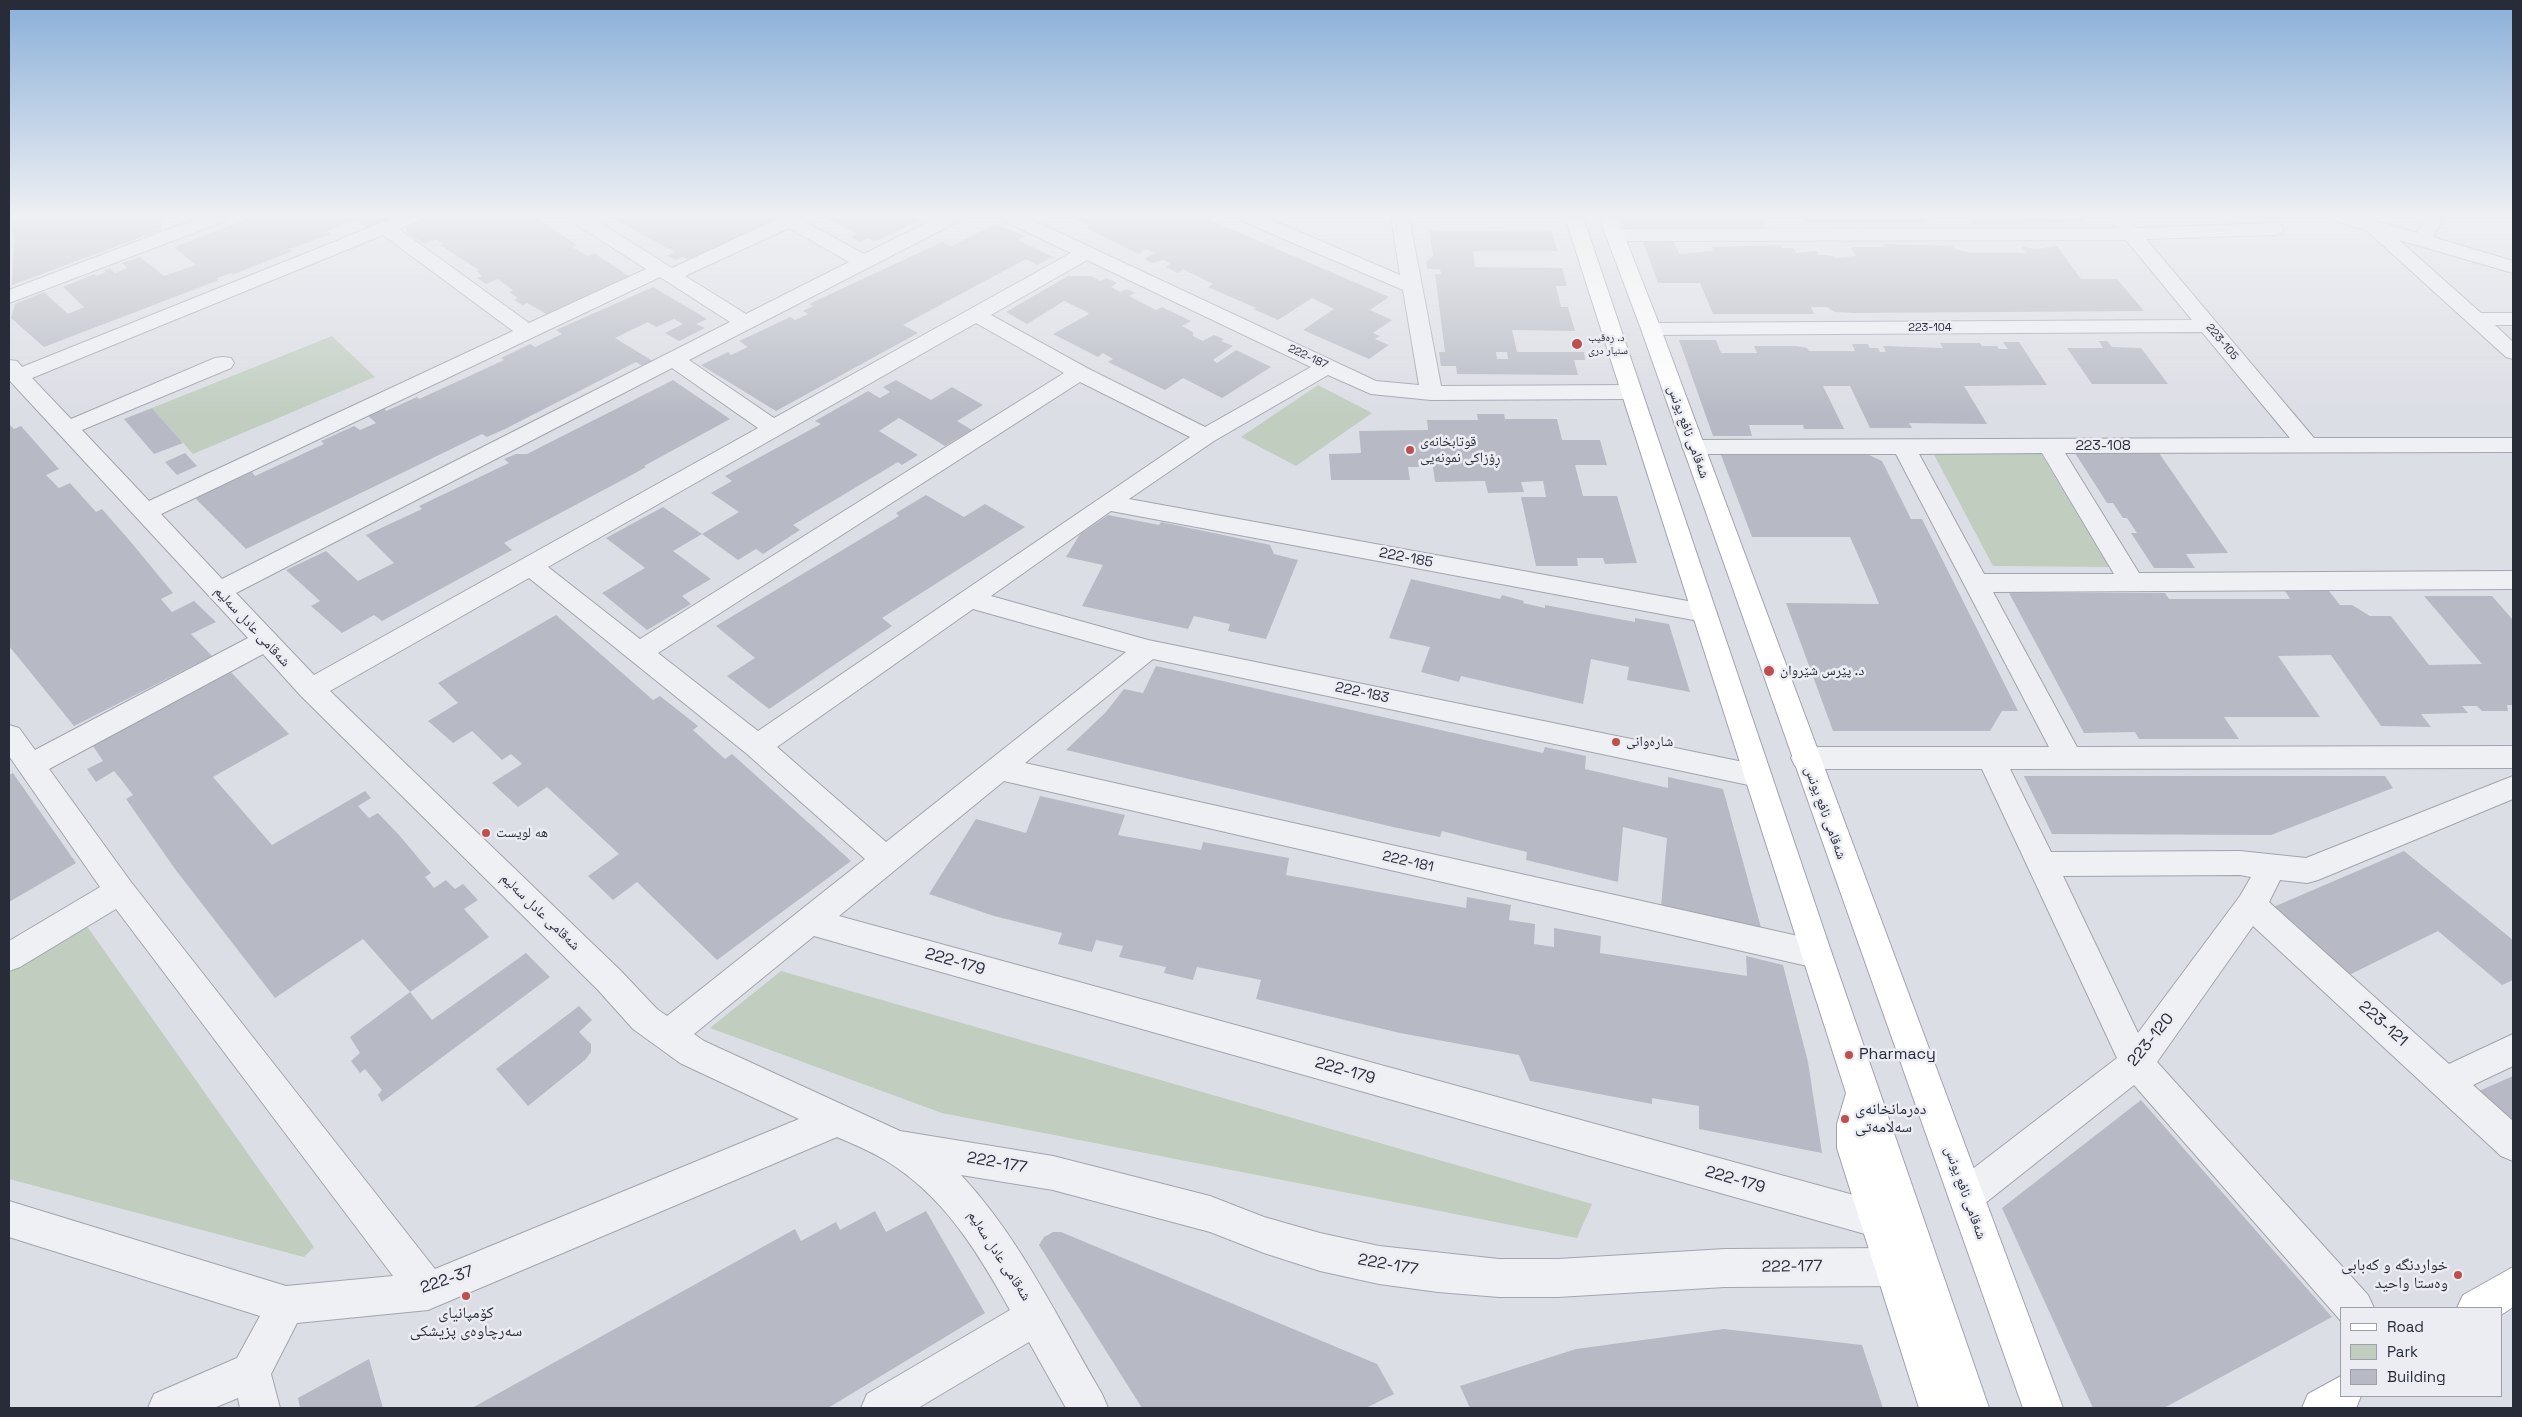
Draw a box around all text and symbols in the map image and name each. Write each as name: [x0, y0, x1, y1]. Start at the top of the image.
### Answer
street label: 223-104: [1908, 321, 1952, 335]
street label: 223-105: [2203, 321, 2241, 363]
place label: د. ڕەقیب سنیار دری: [1588, 331, 1628, 357]
marker: د. ڕەقیب سنیار دری: [1570, 337, 1584, 351]
street label: 222-187: [1286, 342, 1330, 372]
street label: شەقامی نافع یونس: [1663, 383, 1713, 481]
place label: قوتابخانەی ڕۆزاکی نمونەیی: [1420, 434, 1500, 467]
street label: 223-108: [2075, 438, 2131, 454]
marker: قوتابخانەی ڕۆزاکی نمونەیی: [1404, 444, 1416, 456]
street label: 222-185: [1378, 545, 1434, 571]
street label: شەقامی عادل سەلیم: [210, 583, 294, 671]
place label: د. پێرس شێروان: [1780, 663, 1864, 679]
marker: د. پێرس شێروان: [1762, 664, 1776, 678]
street label: 222-183: [1334, 679, 1390, 707]
place label: شارەوانی: [1626, 734, 1673, 750]
marker: شارەوانی: [1610, 736, 1622, 748]
street label: شەقامی نافع یونس: [1800, 764, 1850, 862]
place label: هه لويست: [496, 825, 548, 841]
marker: هه لويست: [480, 827, 492, 839]
street label: 222-181: [1381, 848, 1435, 876]
street label: شەقامی عادل سەلیم: [497, 870, 583, 954]
street label: 222-179: [923, 944, 987, 980]
street label: 223-121: [2355, 997, 2411, 1051]
street label: 223-120: [2124, 1010, 2178, 1070]
place label: Pharmacy: [1859, 1045, 1936, 1065]
marker: Pharmacy: [1843, 1049, 1855, 1061]
street label: 222-179: [1313, 1053, 1377, 1089]
place label: دەرمانخانەی سەلامەتی: [1855, 1100, 1926, 1138]
marker: دەرمانخانەی سەلامەتی: [1839, 1113, 1851, 1125]
street label: شەقامی نافع یونس: [1940, 1144, 1990, 1242]
street label: 222-177: [965, 1148, 1029, 1178]
street label: 222-179: [1703, 1162, 1767, 1198]
street label: شەقامی عادل سەلیم: [964, 1208, 1034, 1304]
street label: 222-177: [1356, 1250, 1420, 1280]
place label: خواردنگە و کەبابی وەستا واحید: [2341, 1256, 2448, 1294]
street label: 222-177: [1761, 1257, 1823, 1277]
street label: 222-37: [418, 1262, 476, 1298]
marker: خواردنگە و کەبابی وەستا واحید: [2452, 1269, 2464, 1281]
marker: کۆمپانیای سەرچاوەی پزیشکی: [460, 1290, 472, 1302]
place label: کۆمپانیای سەرچاوەی پزیشکی: [410, 1304, 522, 1342]
legend: [2340, 1307, 2502, 1397]
text: Road: [2387, 1317, 2424, 1336]
text: Park: [2387, 1342, 2418, 1361]
text: Building: [2387, 1367, 2446, 1386]

